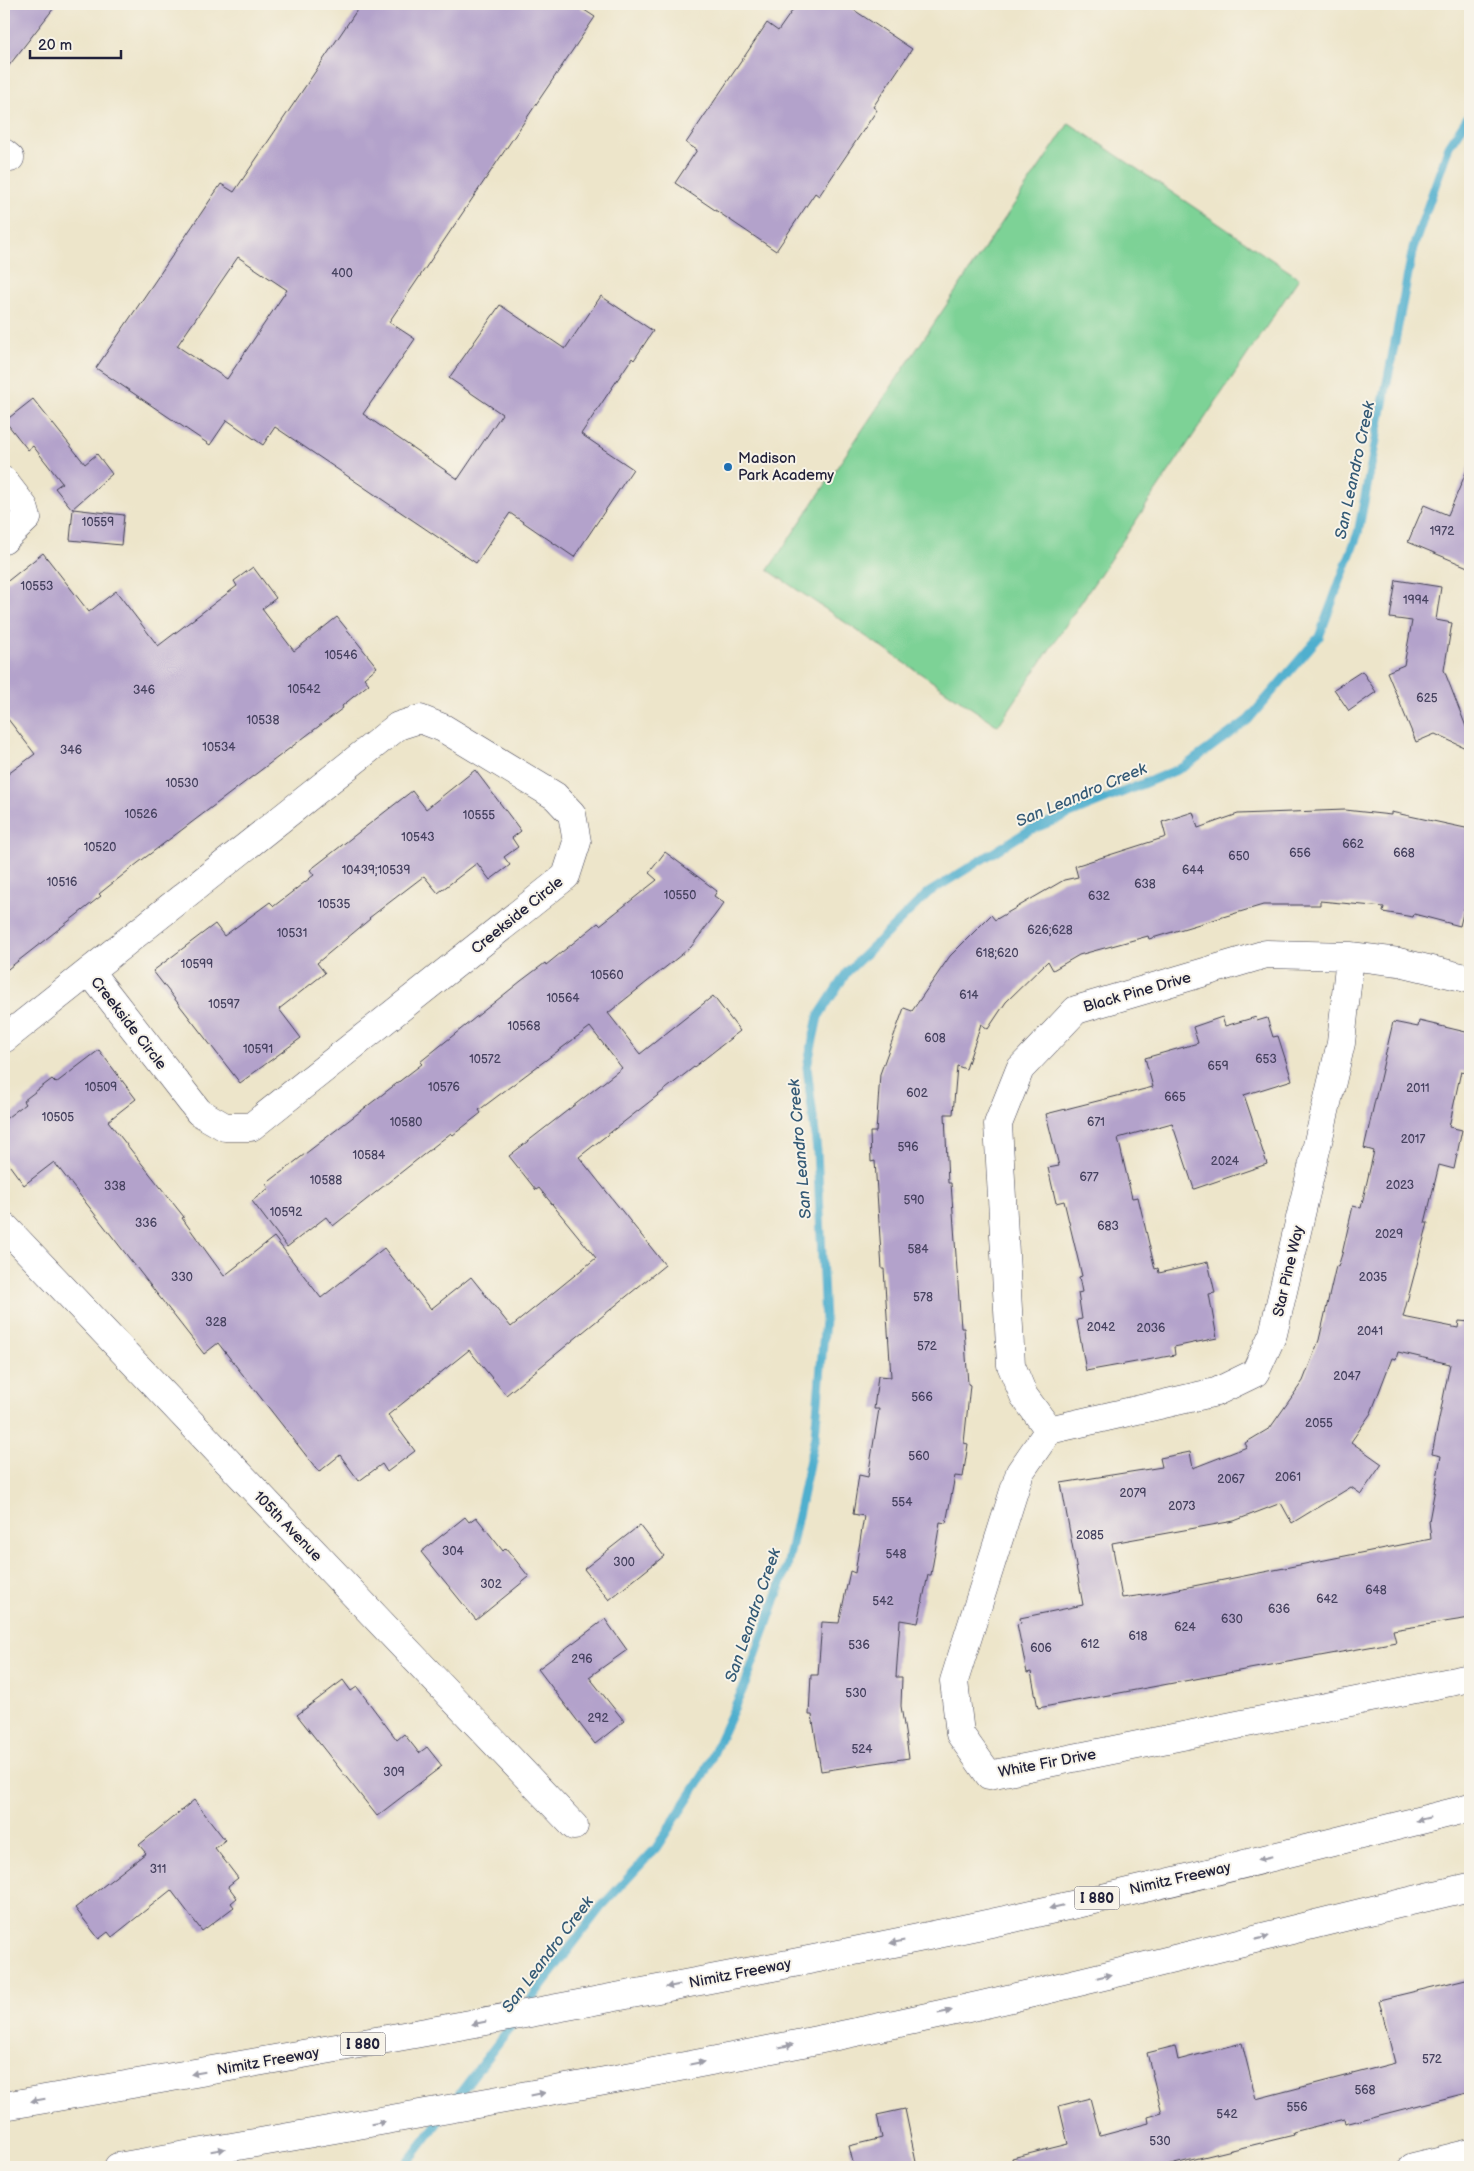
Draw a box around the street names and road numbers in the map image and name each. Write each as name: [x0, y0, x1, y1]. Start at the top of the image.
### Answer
street label: Creekside Circle: [468, 872, 567, 958]
street label: Black Pine Drive: [1081, 968, 1193, 1017]
street label: Creekside Circle: [86, 973, 171, 1074]
street label: Star Pine Way: [1269, 1223, 1308, 1319]
street label: 105th Avenue: [249, 1487, 326, 1566]
street label: White Fir Drive: [997, 1745, 1098, 1782]
street label: Nimitz Freeway: [1127, 1858, 1233, 1899]
road number: I 880: [1074, 1886, 1120, 1910]
street label: Nimitz Freeway: [687, 1954, 793, 1993]
road number: I 880: [340, 2032, 386, 2056]
street label: Nimitz Freeway: [215, 2043, 321, 2080]

